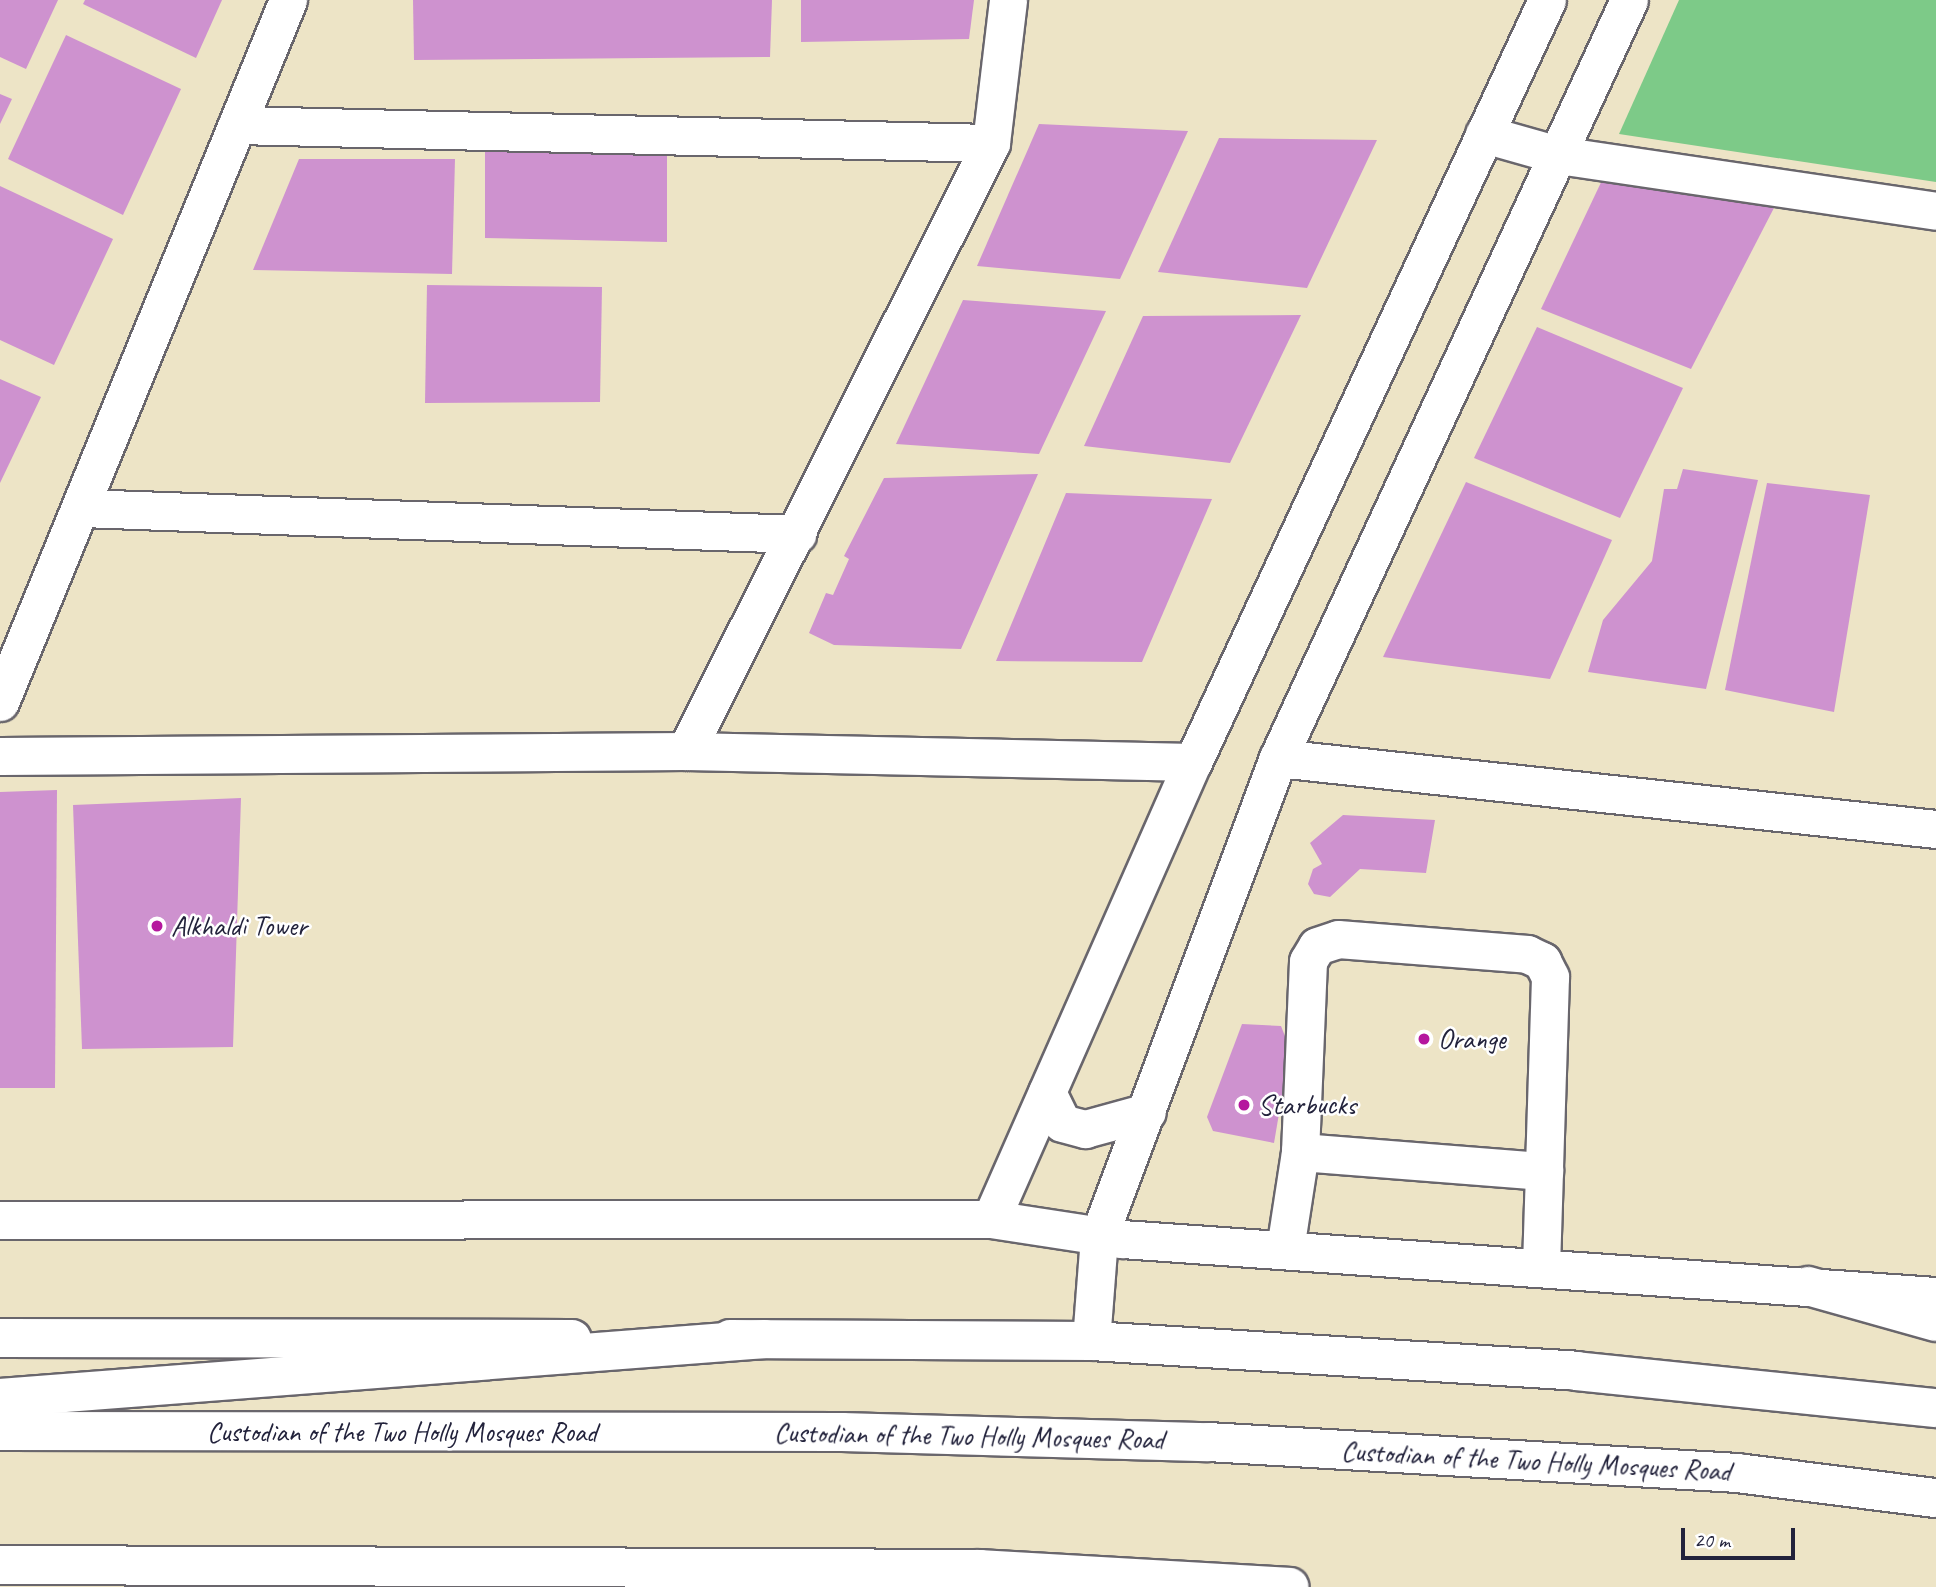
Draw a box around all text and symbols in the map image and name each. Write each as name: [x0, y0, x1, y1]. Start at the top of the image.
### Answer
place label: Alkhaldi Tower: [171, 909, 306, 943]
marker: Alkhaldi Tower: [149, 918, 165, 934]
place label: Orange: [1438, 1022, 1506, 1056]
marker: Orange: [1416, 1031, 1432, 1047]
place label: Starbucks: [1258, 1088, 1356, 1122]
marker: Starbucks: [1236, 1097, 1252, 1113]
street label: Custodian of the Two Holly Mosques Road: [208, 1415, 596, 1449]
street label: Custodian of the Two Holly Mosques Road: [775, 1416, 1163, 1456]
street label: Custodian of the Two Holly Mosques Road: [1341, 1434, 1731, 1488]
scale bar: [1684, 1514, 1798, 1558]
text: 20 m: [1694, 1527, 1730, 1553]

